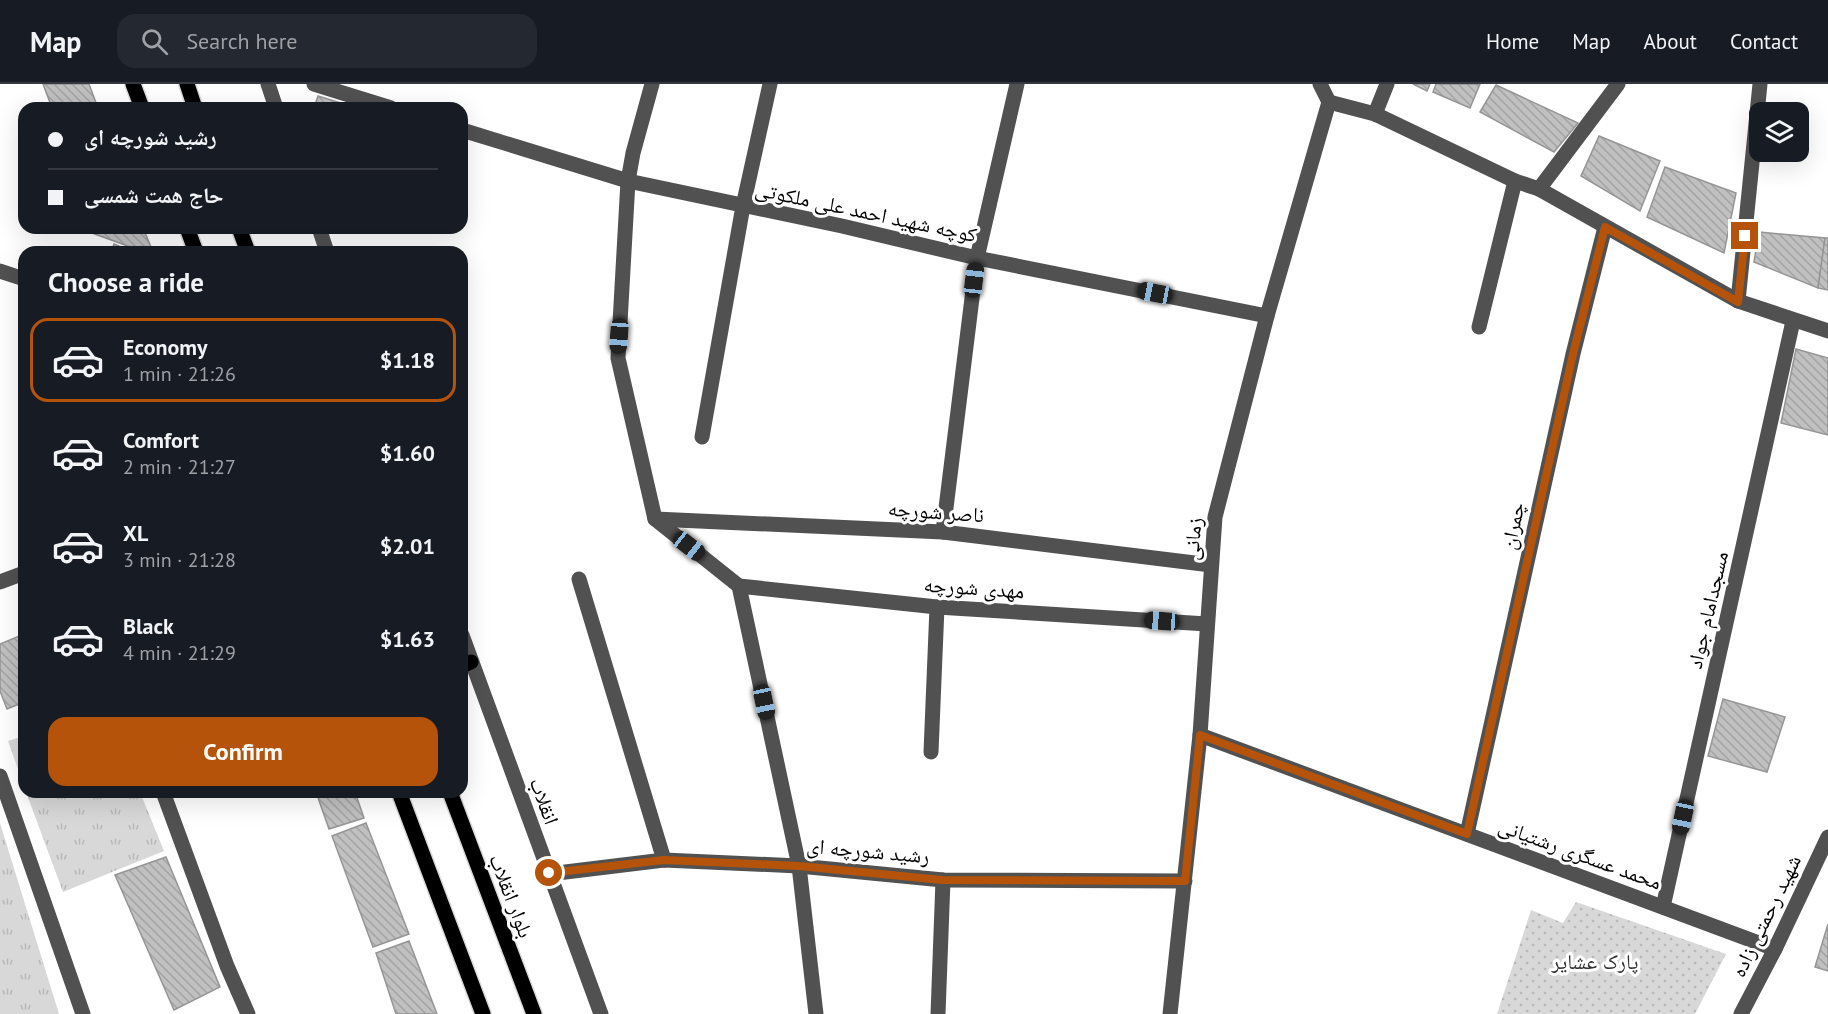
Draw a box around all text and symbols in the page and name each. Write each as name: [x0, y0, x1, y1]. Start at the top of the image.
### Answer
search box: [117, 14, 537, 68]
text: Map: [30, 23, 81, 60]
icon: search: [138, 25, 171, 58]
text: Search here: [186, 27, 297, 55]
text: Home: [1486, 28, 1539, 55]
text: Map: [1572, 28, 1611, 55]
text: About: [1644, 28, 1697, 55]
text: Contact: [1730, 28, 1798, 55]
map controls: [1749, 102, 1809, 162]
button: layers: [1749, 102, 1809, 162]
text: رشید شورچه ای: [84, 123, 217, 151]
street label: کوچه شهید احمد علی ملکوتی: [753, 175, 980, 248]
text: حاج همت شمسی: [84, 181, 224, 209]
route end: [1731, 222, 1758, 249]
car: [963, 261, 985, 299]
text: Choose a ride: [48, 265, 204, 299]
car: [1136, 281, 1174, 305]
car: [609, 317, 629, 355]
icon: car: [51, 333, 105, 387]
text: Economy: [123, 333, 207, 361]
text: $1.18: [380, 346, 435, 374]
text: 1 min · 21:26: [123, 361, 236, 387]
icon: car: [51, 426, 105, 480]
text: Comfort: [123, 426, 199, 454]
text: $1.60: [380, 439, 435, 467]
text: 2 min · 21:27: [123, 454, 236, 480]
street label: ناصر شورچه: [887, 495, 985, 528]
street label: چمران: [1494, 500, 1531, 552]
street label: زمانی: [1177, 516, 1208, 562]
icon: car: [51, 519, 105, 573]
text: XL: [123, 519, 148, 547]
car: [669, 528, 709, 564]
text: $2.01: [380, 532, 435, 560]
text: 3 min · 21:28: [123, 547, 236, 573]
street label: مسجدامام جواد: [1681, 548, 1735, 672]
street label: مهدی شورچه: [923, 571, 1025, 604]
car: [1143, 611, 1181, 631]
icon: car: [51, 612, 105, 666]
text: Black: [123, 612, 174, 640]
text: $1.63: [380, 625, 435, 653]
text: 4 min · 21:29: [123, 640, 236, 666]
car: [751, 683, 777, 721]
button: Confirm: [48, 717, 438, 786]
street label: انقلاب: [524, 774, 565, 828]
car: [1670, 798, 1696, 836]
street label: محمد عسگری رشتیانی: [1495, 812, 1665, 896]
street label: رشید شورچه ای: [805, 832, 931, 869]
street label: بلوار انقلاب: [483, 850, 540, 941]
street label: شهید رحمتی زاده: [1724, 850, 1807, 981]
route start: [535, 859, 562, 886]
park label: پارک عشایر: [1551, 948, 1638, 975]

